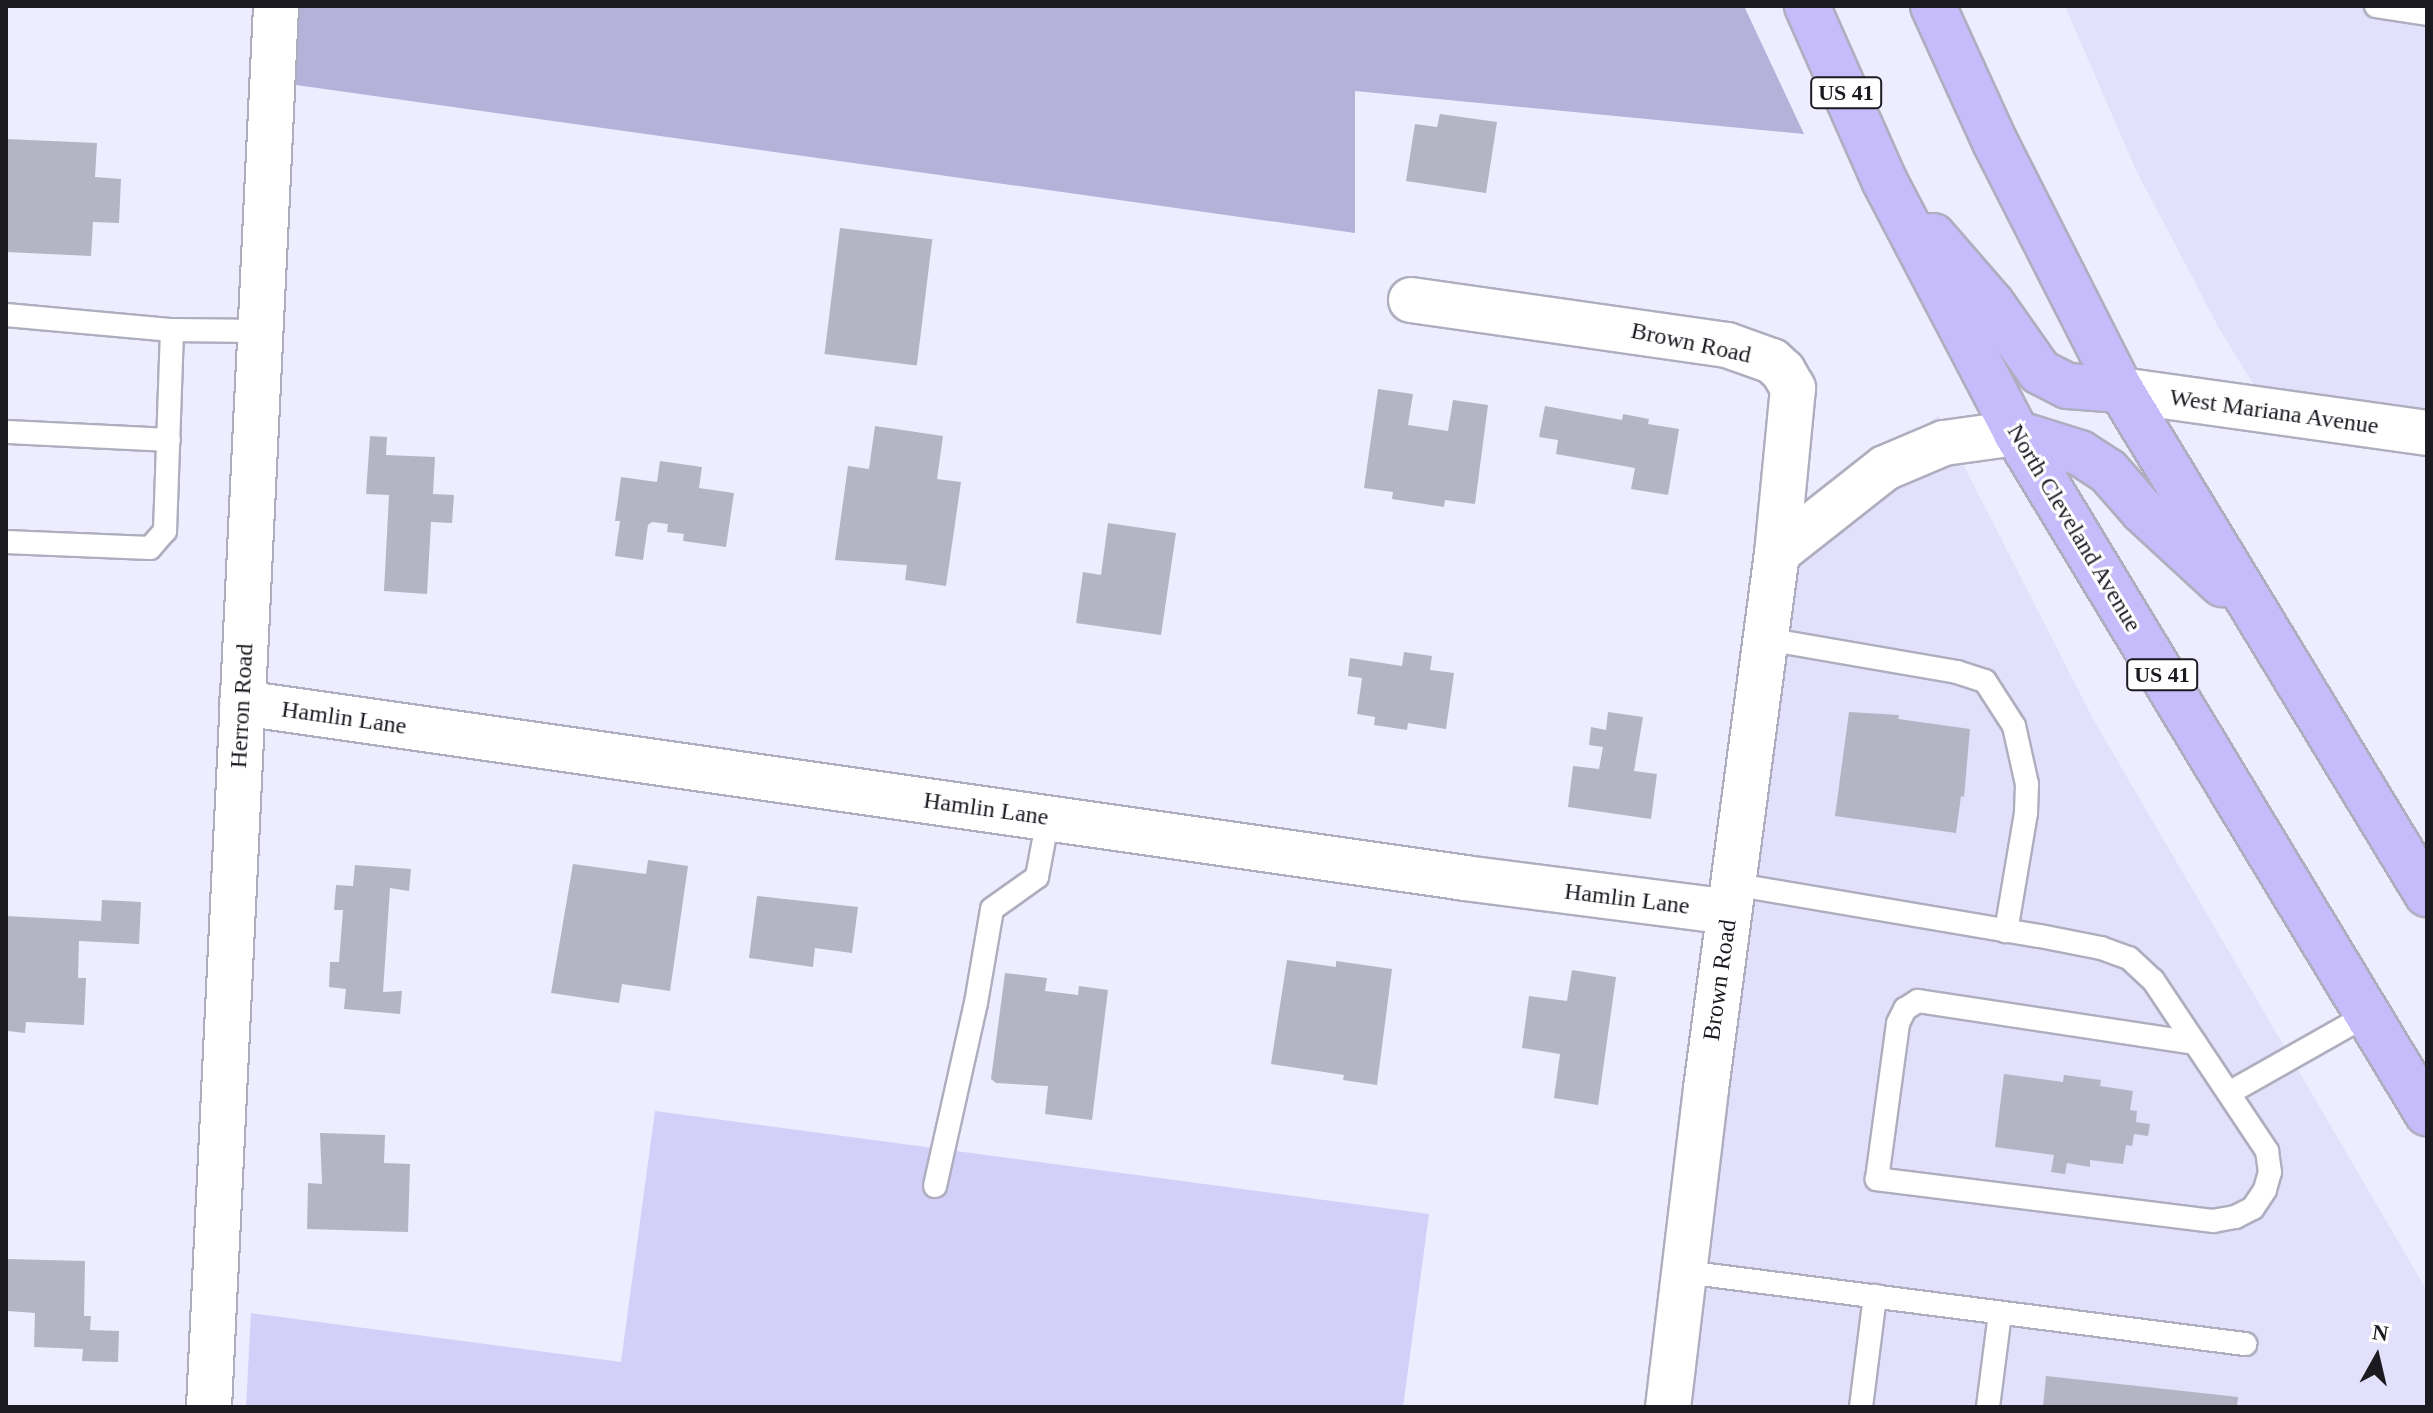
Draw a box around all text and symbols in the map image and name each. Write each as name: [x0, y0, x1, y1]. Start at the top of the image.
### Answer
road number: US 41: [1810, 75, 1882, 111]
street label: Brown Road: [1628, 316, 1754, 370]
street label: West Mariana Avenue: [2167, 383, 2381, 441]
street label: North Cleveland Avenue: [2000, 419, 2148, 637]
street label: Herron Road: [224, 643, 260, 769]
road number: US 41: [2126, 657, 2198, 693]
street label: Hamlin Lane: [280, 695, 408, 741]
street label: Hamlin Lane: [922, 786, 1050, 832]
street label: Hamlin Lane: [1563, 877, 1691, 921]
street label: Brown Road: [1697, 918, 1743, 1042]
north arrow: [2337, 1317, 2417, 1397]
text: N: [2371, 1319, 2390, 1346]

